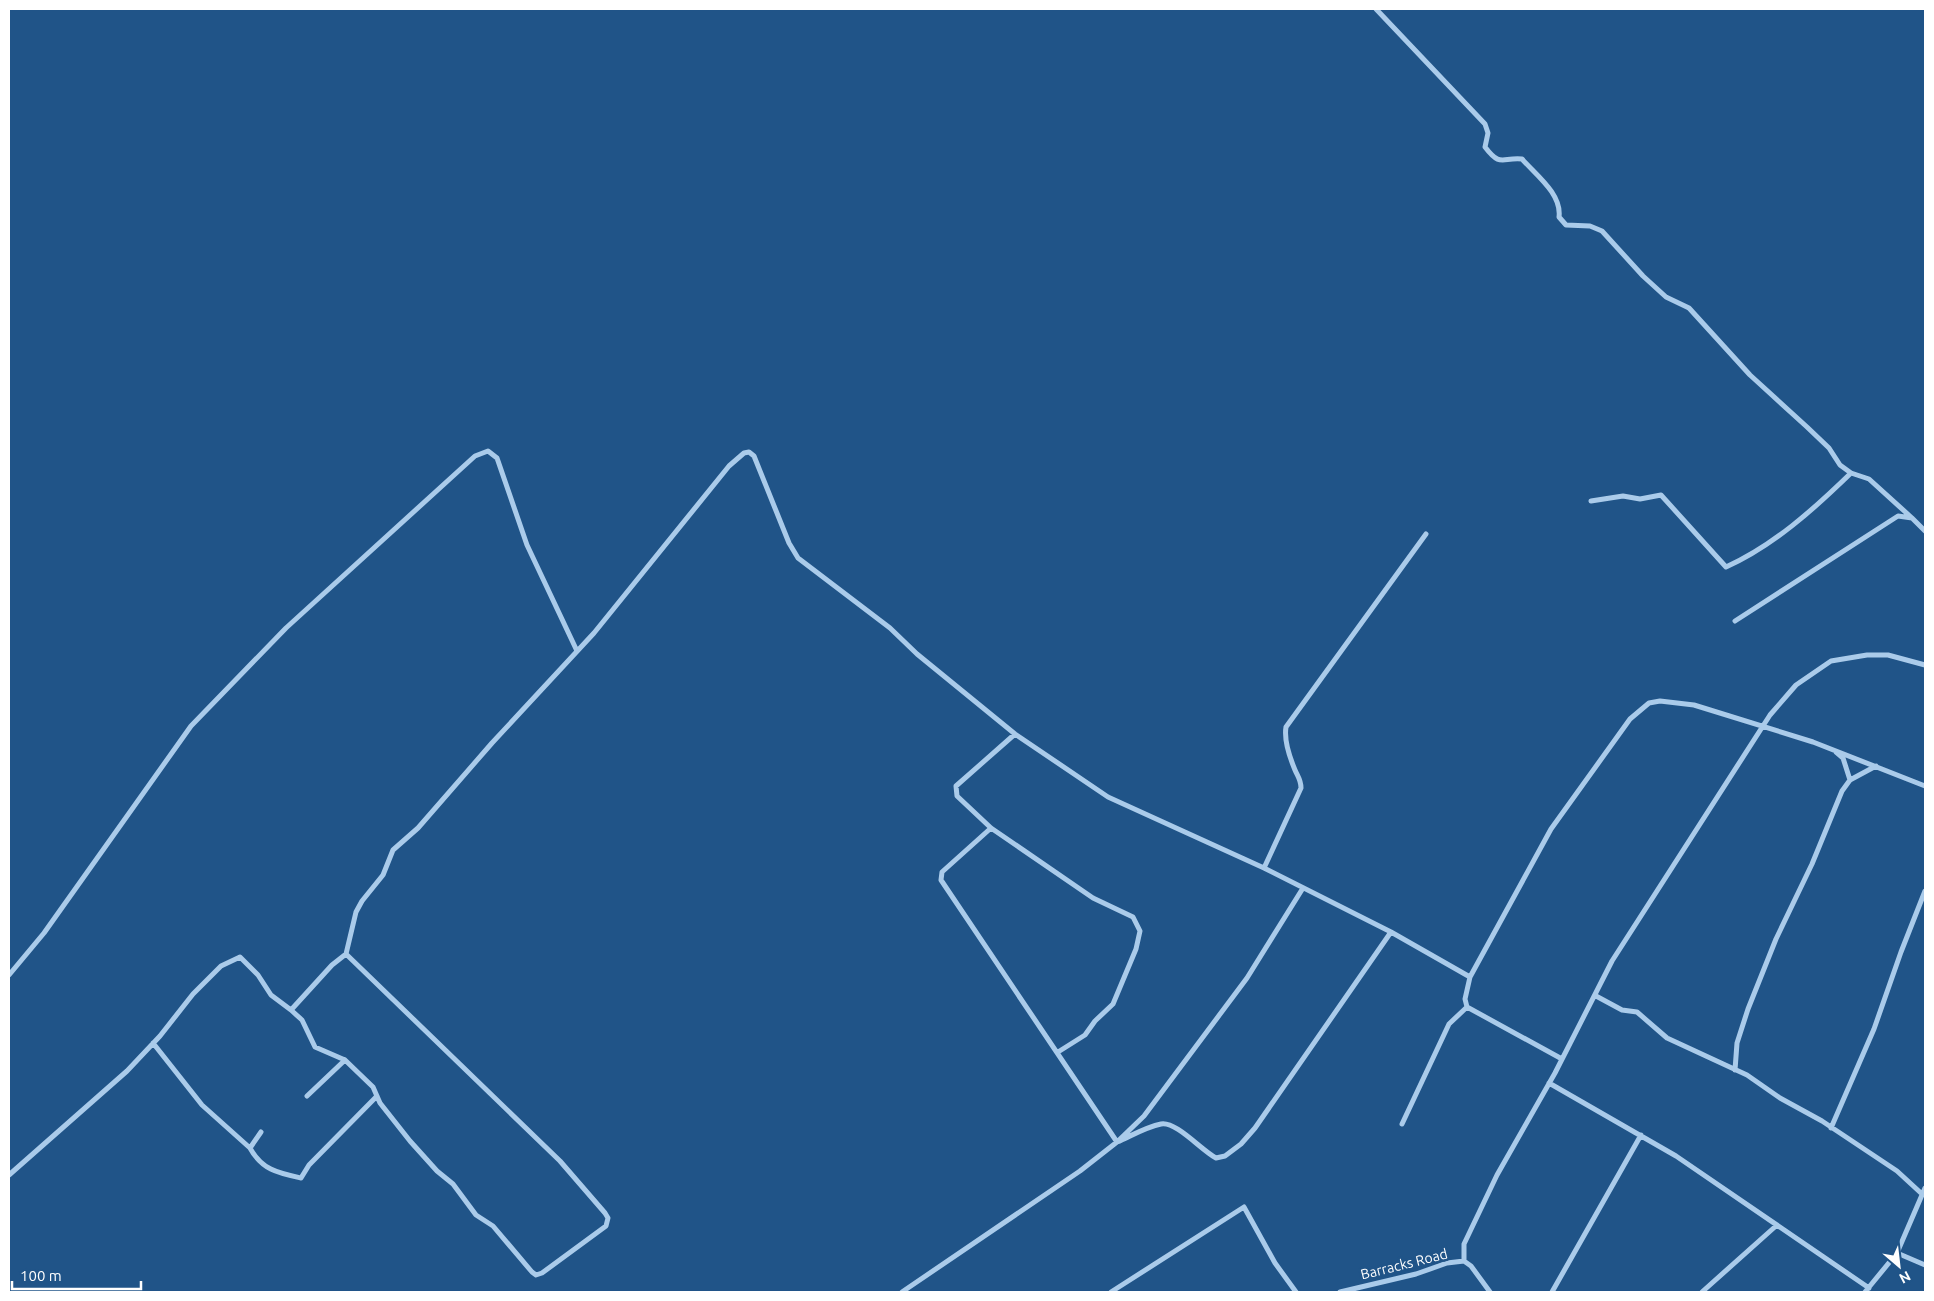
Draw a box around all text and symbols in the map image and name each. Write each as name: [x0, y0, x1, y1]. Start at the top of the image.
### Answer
north arrow: [1874, 1241, 1924, 1291]
street label: Barracks Road: [1359, 1245, 1449, 1283]
scale bar: [12, 1258, 141, 1290]
text: 100 m: [20, 1267, 62, 1284]
text: N: [1897, 1268, 1913, 1287]

